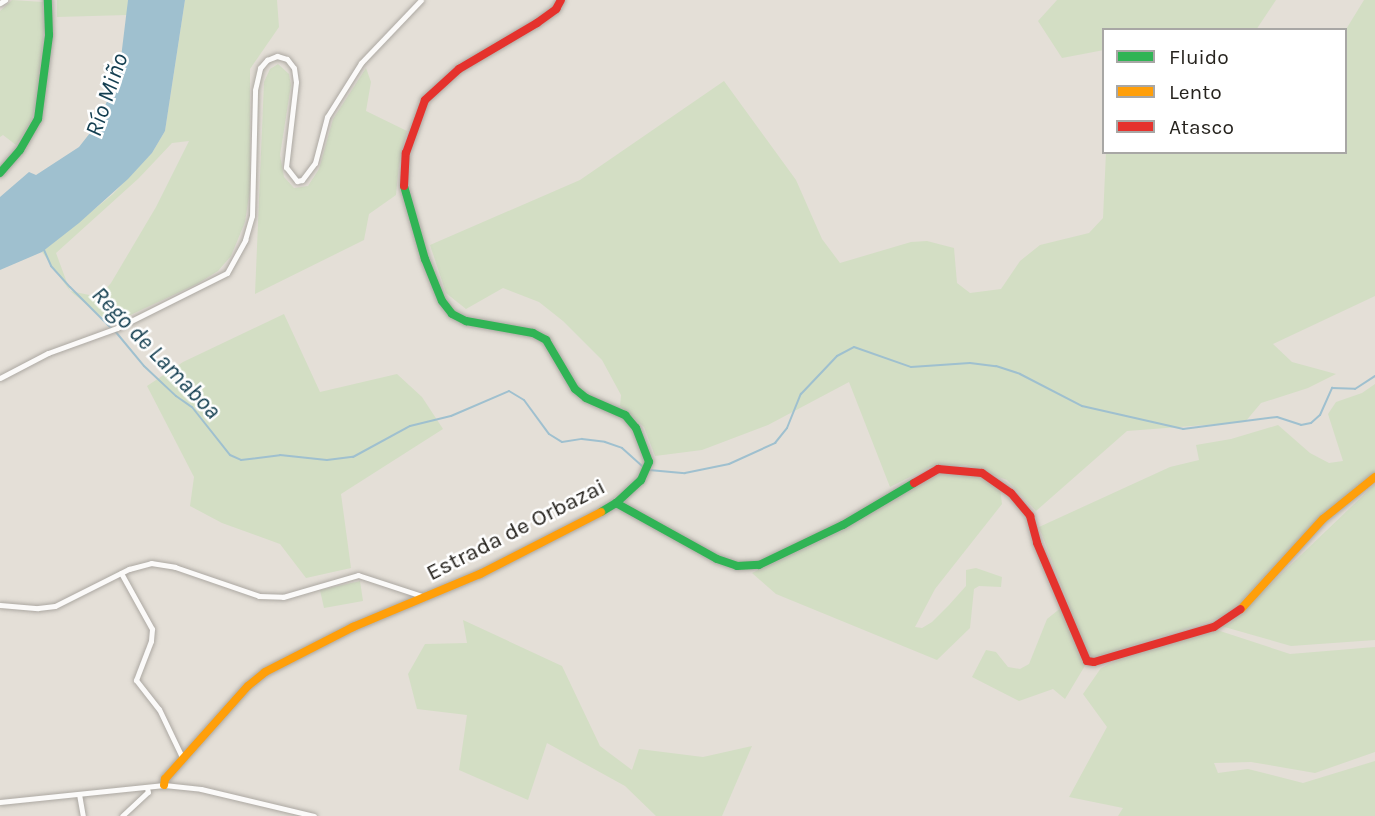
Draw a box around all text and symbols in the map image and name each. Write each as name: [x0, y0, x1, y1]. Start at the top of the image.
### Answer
legend: [1102, 28, 1347, 154]
text: Fluido: [1169, 45, 1229, 69]
water label: Río Miño: [79, 50, 135, 140]
text: Lento: [1169, 80, 1222, 104]
text: Atasco: [1169, 115, 1234, 139]
water label: Rego de Lamaboa: [85, 281, 227, 425]
street label: Estrada de Orbazai: [422, 473, 610, 587]

